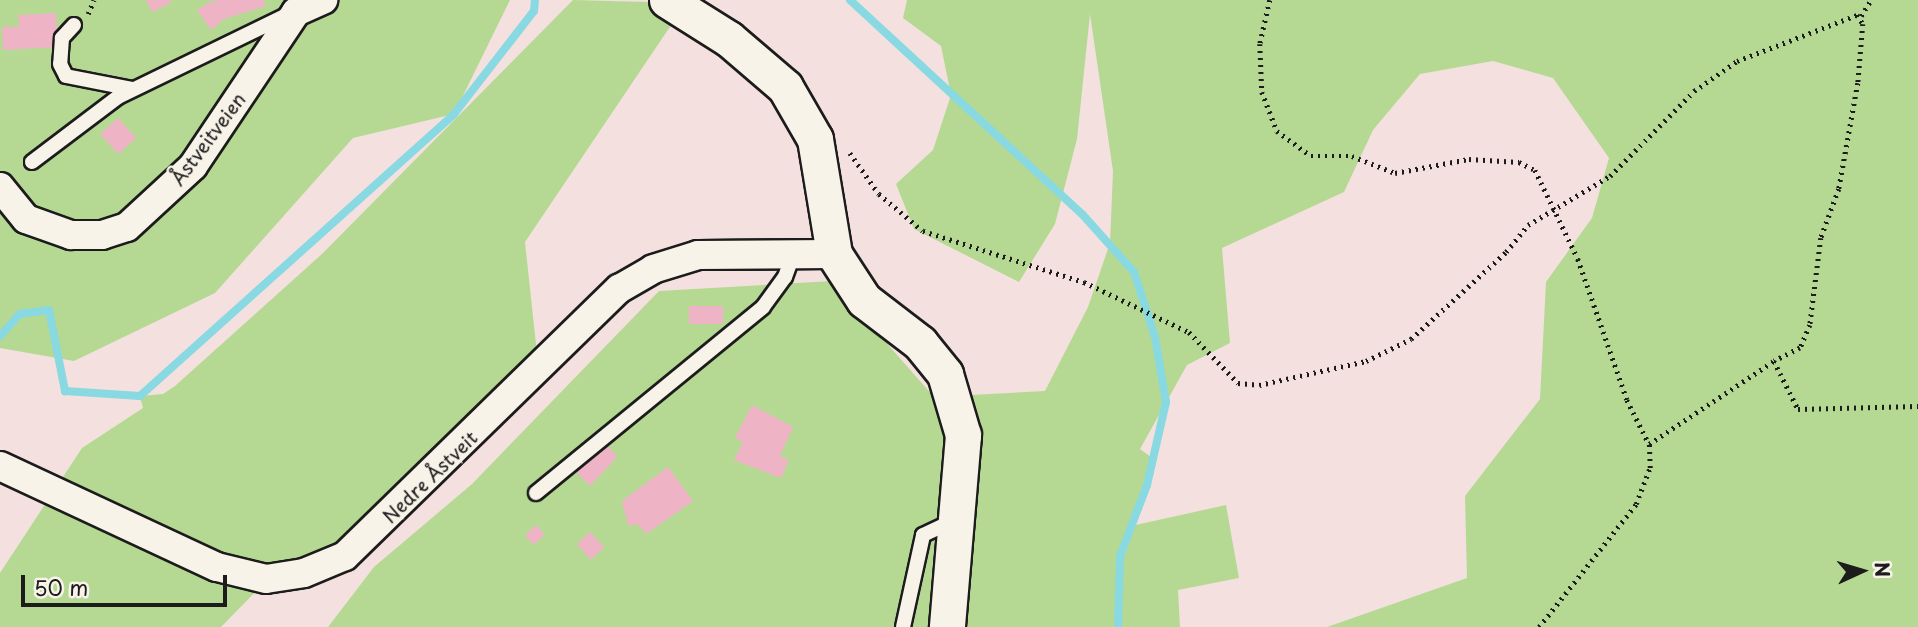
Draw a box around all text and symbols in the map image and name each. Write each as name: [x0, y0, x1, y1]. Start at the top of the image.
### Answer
street label: Åstveitveien: [166, 88, 250, 190]
street label: Nedre Åstveit: [378, 426, 482, 528]
north arrow: [1827, 536, 1897, 606]
scale bar: [24, 560, 231, 604]
text: N: [1868, 561, 1897, 578]
text: 50 m: [34, 571, 88, 603]

